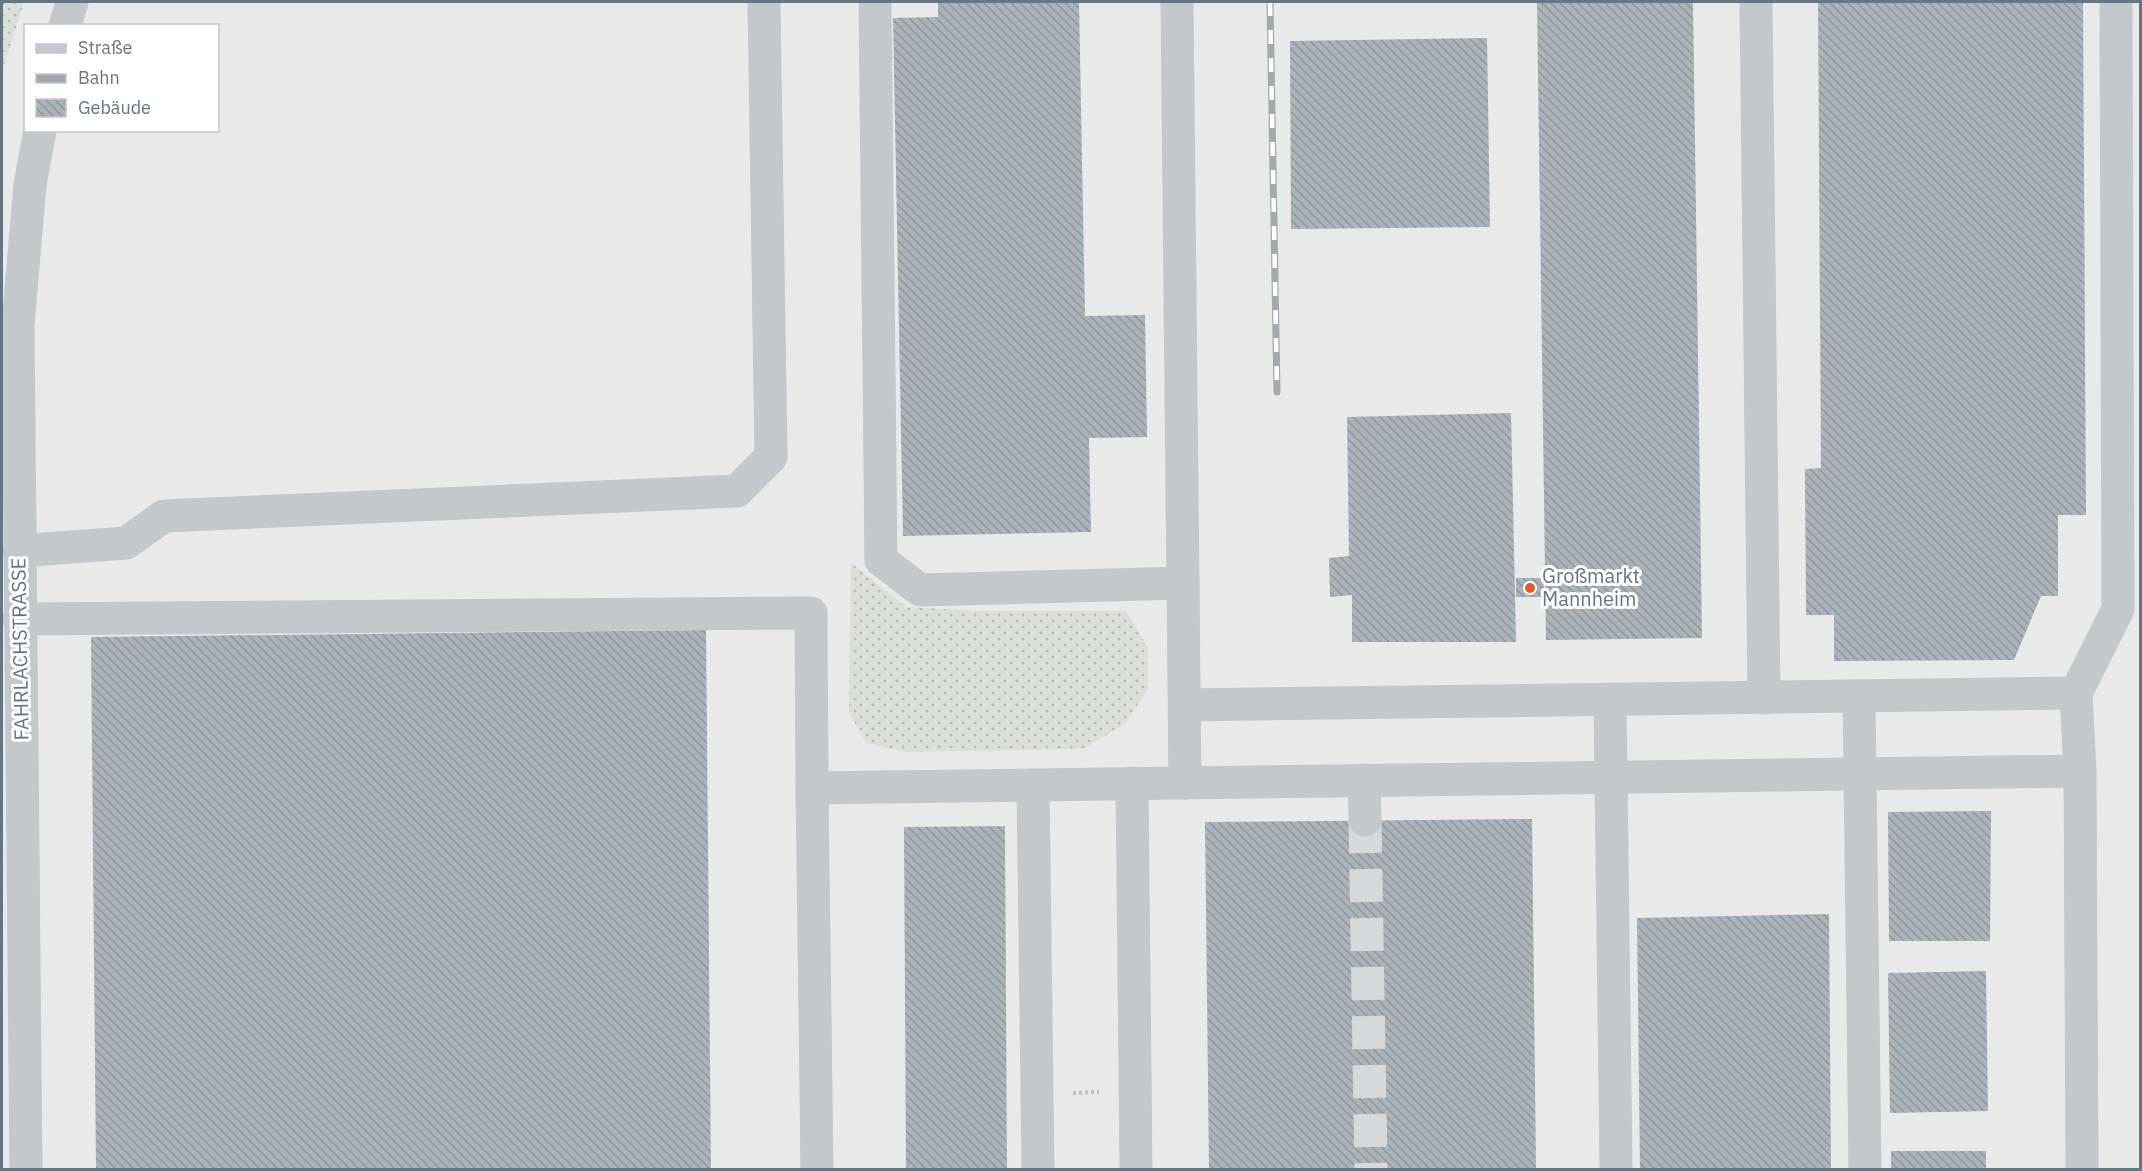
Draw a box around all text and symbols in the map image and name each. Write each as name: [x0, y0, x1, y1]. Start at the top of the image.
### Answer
legend: [24, 24, 219, 132]
text: Straße: [78, 36, 132, 59]
text: Bahn: [78, 66, 120, 89]
text: Gebäude: [78, 96, 151, 119]
street label: FAHRLACHSTRASSE: [4, 557, 35, 741]
place label: Großmarkt Mannheim: [1542, 562, 1640, 612]
marker: Großmarkt Mannheim: [1523, 581, 1537, 595]

